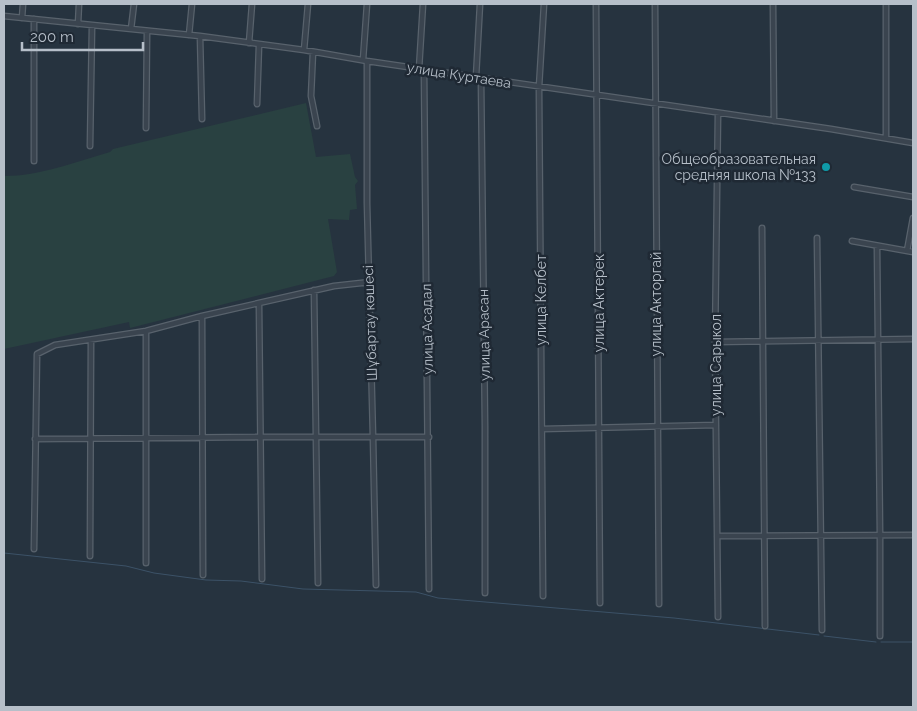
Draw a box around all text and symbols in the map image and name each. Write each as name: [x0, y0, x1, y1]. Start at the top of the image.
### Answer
scale bar: [22, 20, 144, 52]
text: 200 m: [30, 28, 74, 46]
street label: улица Куртаева: [406, 59, 512, 91]
place label: Общеобразовательная средняя школа №133: [662, 151, 816, 183]
marker: Общеобразовательная средняя школа №133: [820, 161, 832, 173]
street label: улица Акторгай: [648, 252, 664, 356]
street label: улица Келбет: [533, 254, 549, 346]
street label: улица Актерек: [591, 254, 607, 352]
street label: Шұбартау көшесі: [360, 265, 380, 381]
street label: улица Асадал: [418, 283, 436, 375]
street label: улица Арасан: [475, 289, 493, 381]
street label: улица Сарыкол: [708, 314, 724, 416]

